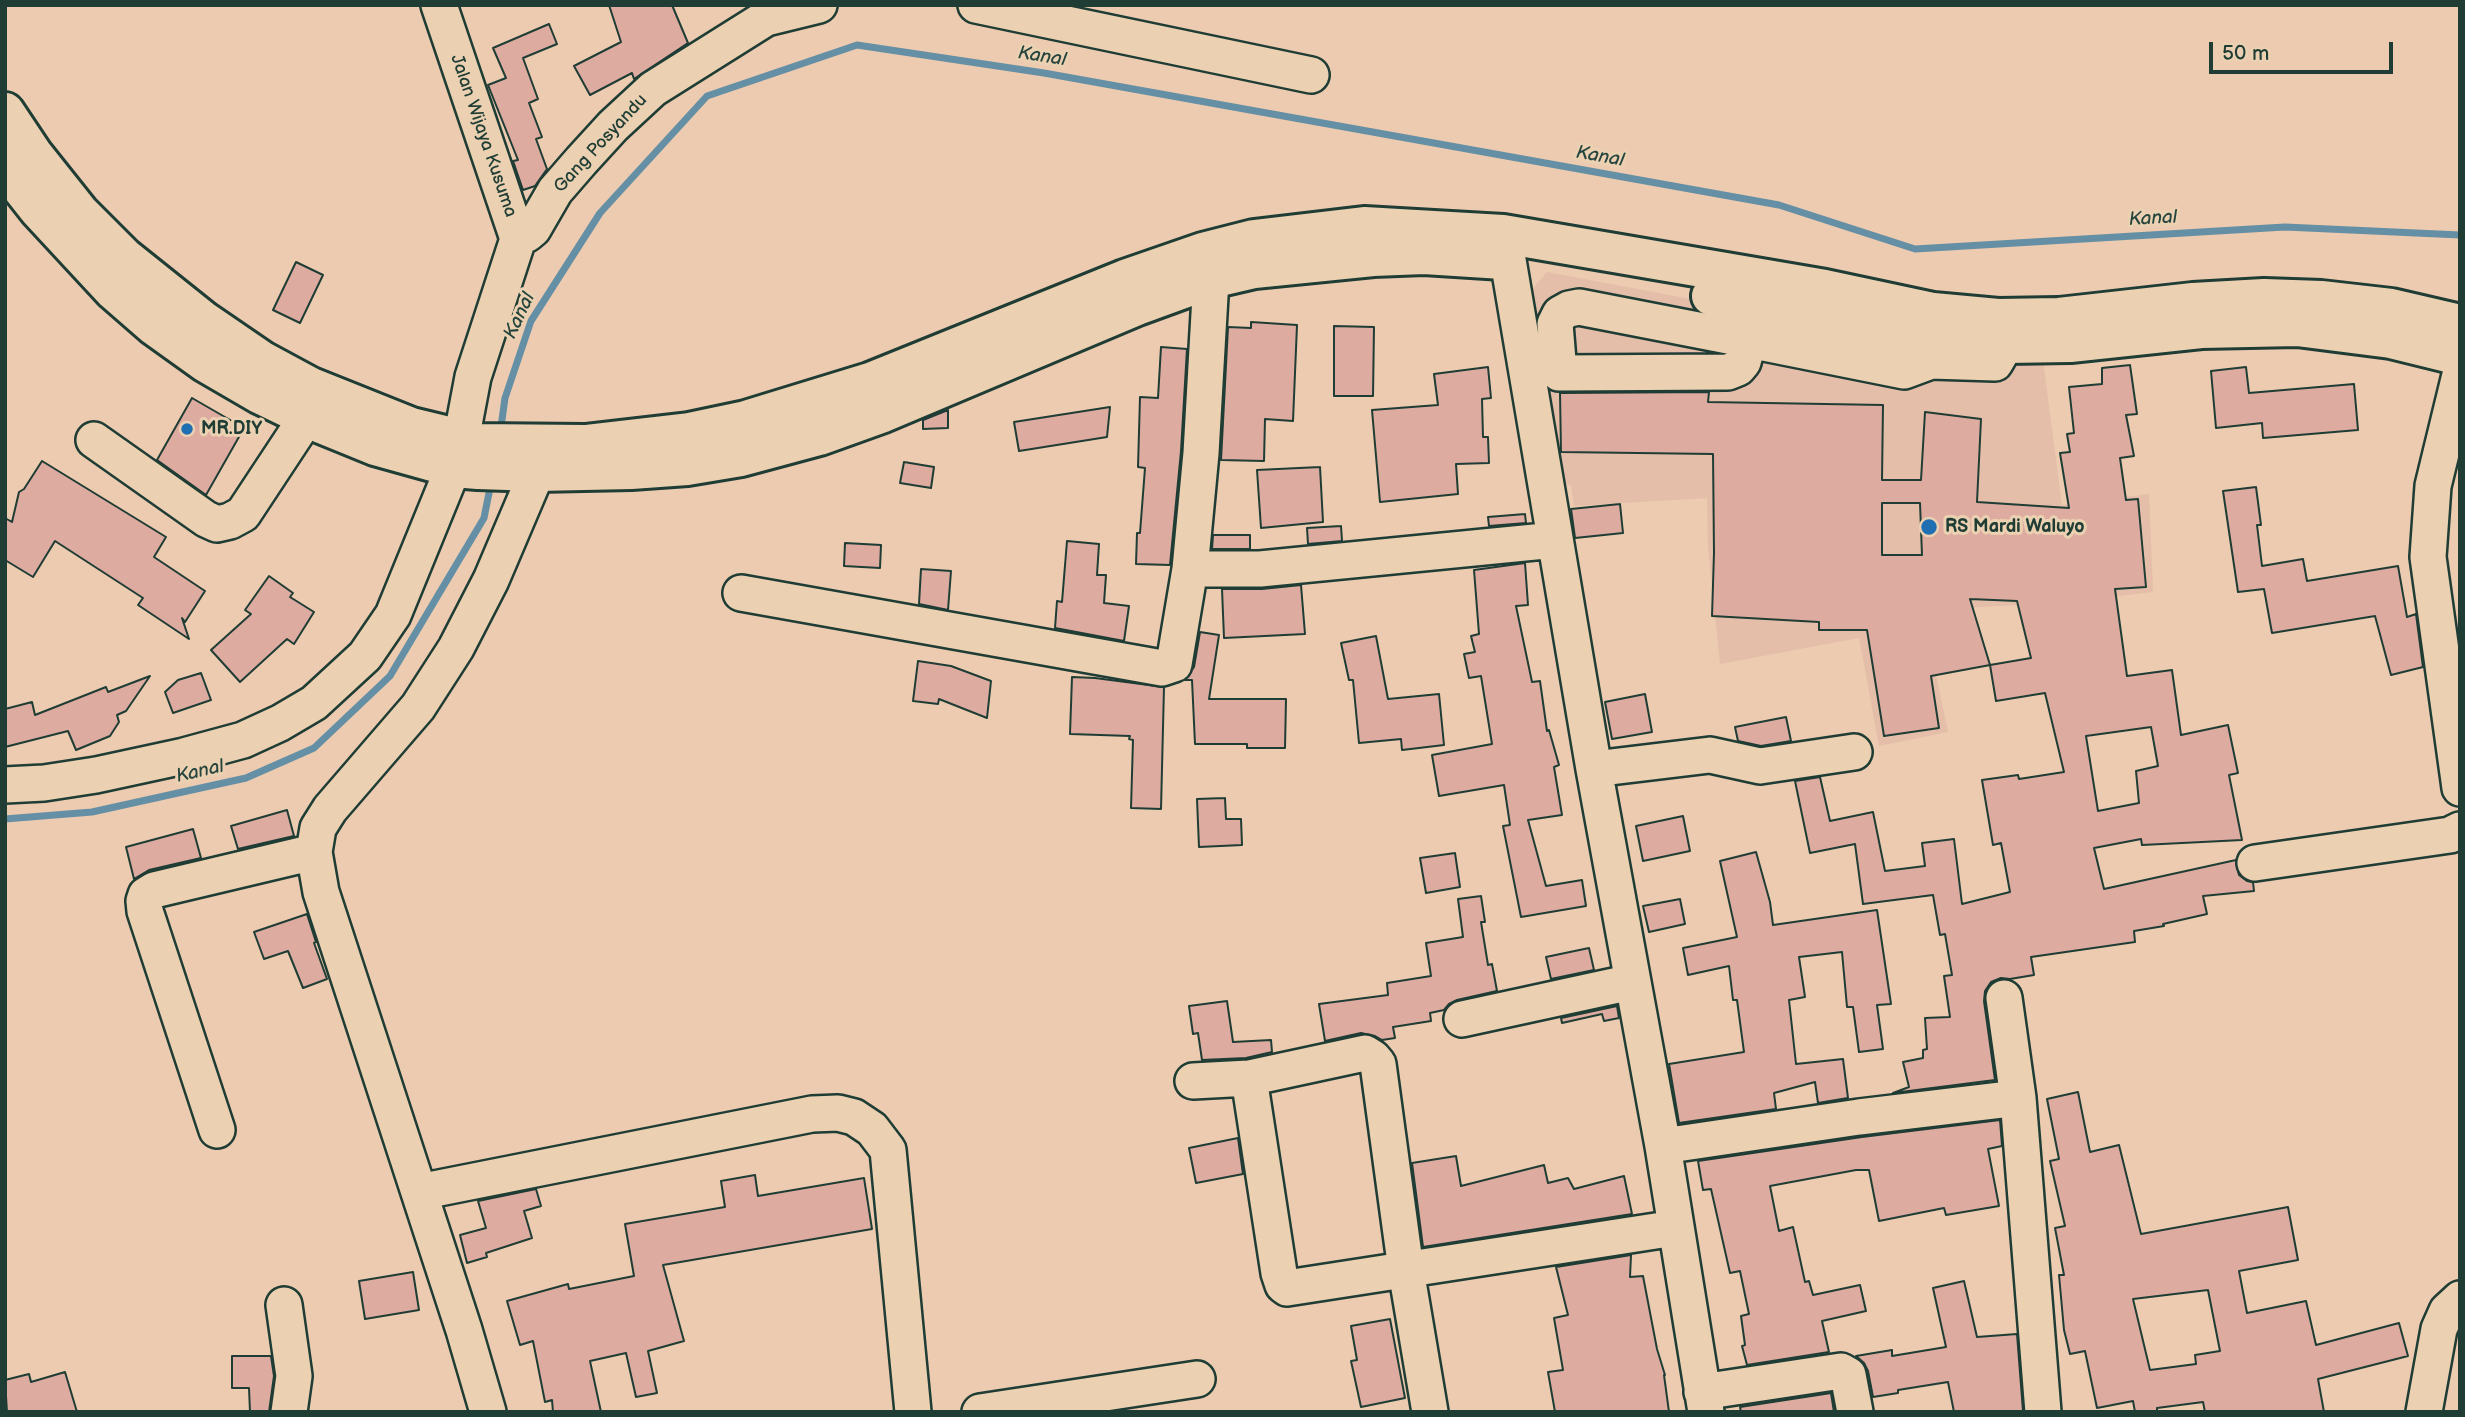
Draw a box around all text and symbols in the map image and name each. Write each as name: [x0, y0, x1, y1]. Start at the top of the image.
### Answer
scale bar: [2213, 28, 2397, 72]
text: 50 m: [2222, 41, 2269, 66]
water label: Kanal: [1016, 42, 1068, 72]
street label: Jalan Wijaya Kusuma: [445, 52, 521, 220]
street label: Gang Posyandu: [550, 90, 652, 198]
water label: Kanal: [1574, 142, 1626, 172]
water label: Kanal: [2128, 206, 2178, 232]
water label: Kanal: [499, 289, 541, 343]
place label: MR.DIY: [201, 418, 262, 440]
marker: MR.DIY: [179, 421, 195, 437]
place label: RS Mardi Waluyo: [1945, 516, 2084, 538]
marker: RS Mardi Waluyo: [1919, 517, 1939, 537]
water label: Kanal: [174, 755, 226, 789]

